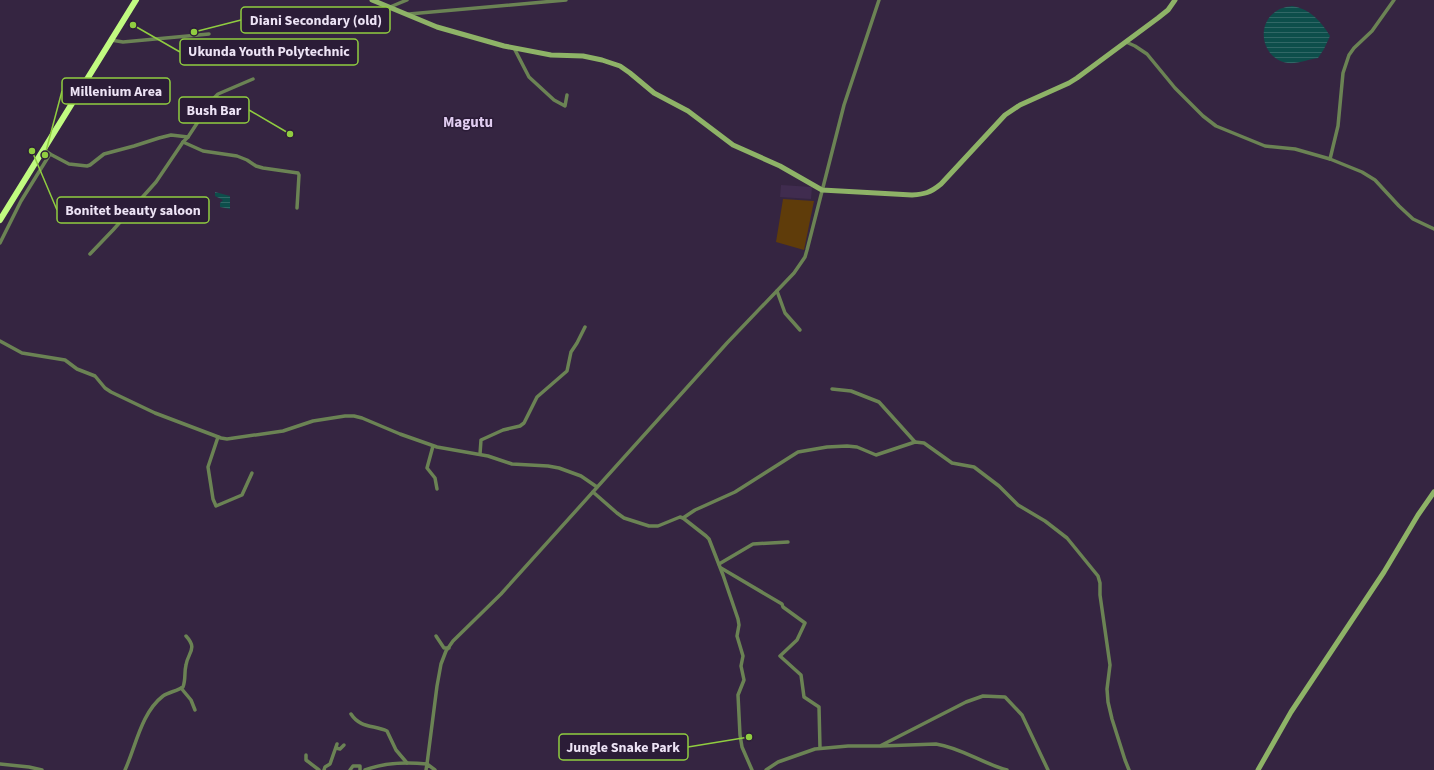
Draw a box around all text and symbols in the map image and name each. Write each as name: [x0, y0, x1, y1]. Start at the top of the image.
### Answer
callout: Diani Secondary (old): [241, 7, 390, 33]
text: Diani Secondary (old): [250, 11, 382, 31]
callout: Ukunda Youth Polytechnic: [180, 39, 358, 65]
text: Ukunda Youth Polytechnic: [188, 42, 350, 62]
callout: Millenium Area: [62, 78, 170, 104]
text: Millenium Area: [70, 82, 162, 102]
callout: Bush Bar: [179, 97, 249, 123]
text: Bush Bar: [187, 101, 242, 121]
district label: Magutu: [443, 112, 493, 133]
callout: Bonitet beauty saloon: [57, 197, 209, 223]
text: Bonitet beauty saloon: [65, 201, 201, 221]
callout: Jungle Snake Park: [559, 734, 688, 760]
text: Jungle Snake Park: [566, 738, 680, 758]

